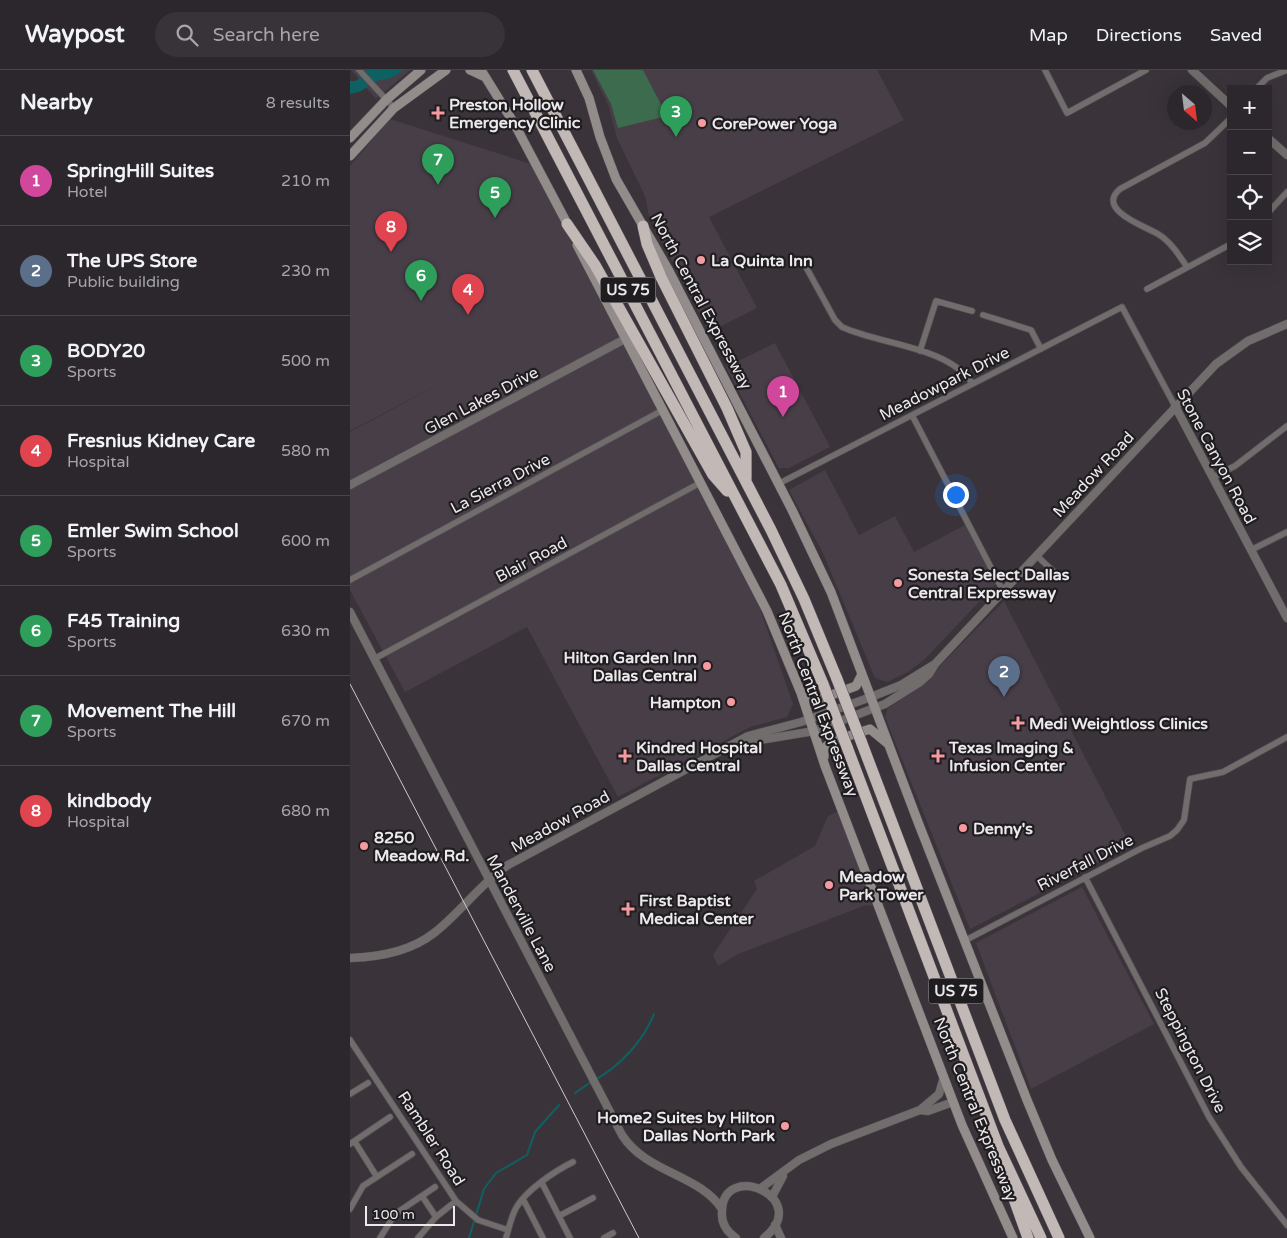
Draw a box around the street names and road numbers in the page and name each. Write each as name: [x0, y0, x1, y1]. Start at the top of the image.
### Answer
street label: North Central Expressway: [646, 210, 756, 393]
road number: US 75: [600, 278, 656, 302]
street label: Meadowpark Drive: [876, 342, 1013, 425]
street label: Glen Lakes Drive: [421, 362, 542, 439]
street label: Stone Canyon Road: [1172, 385, 1260, 527]
street label: Meadow Road: [1049, 428, 1139, 522]
street label: La Sierra Drive: [447, 449, 554, 519]
street label: Blair Road: [492, 533, 571, 587]
street label: North Central Expressway: [774, 609, 863, 800]
street label: Meadow Road: [508, 786, 613, 857]
street label: Riverfall Drive: [1034, 830, 1137, 896]
street label: Manderville Lane: [482, 851, 560, 976]
road number: US 75: [928, 978, 984, 1004]
street label: Steppington Drive: [1150, 985, 1230, 1116]
street label: North Central Expressway: [929, 1015, 1021, 1205]
street label: Rambler Road: [393, 1088, 469, 1190]

